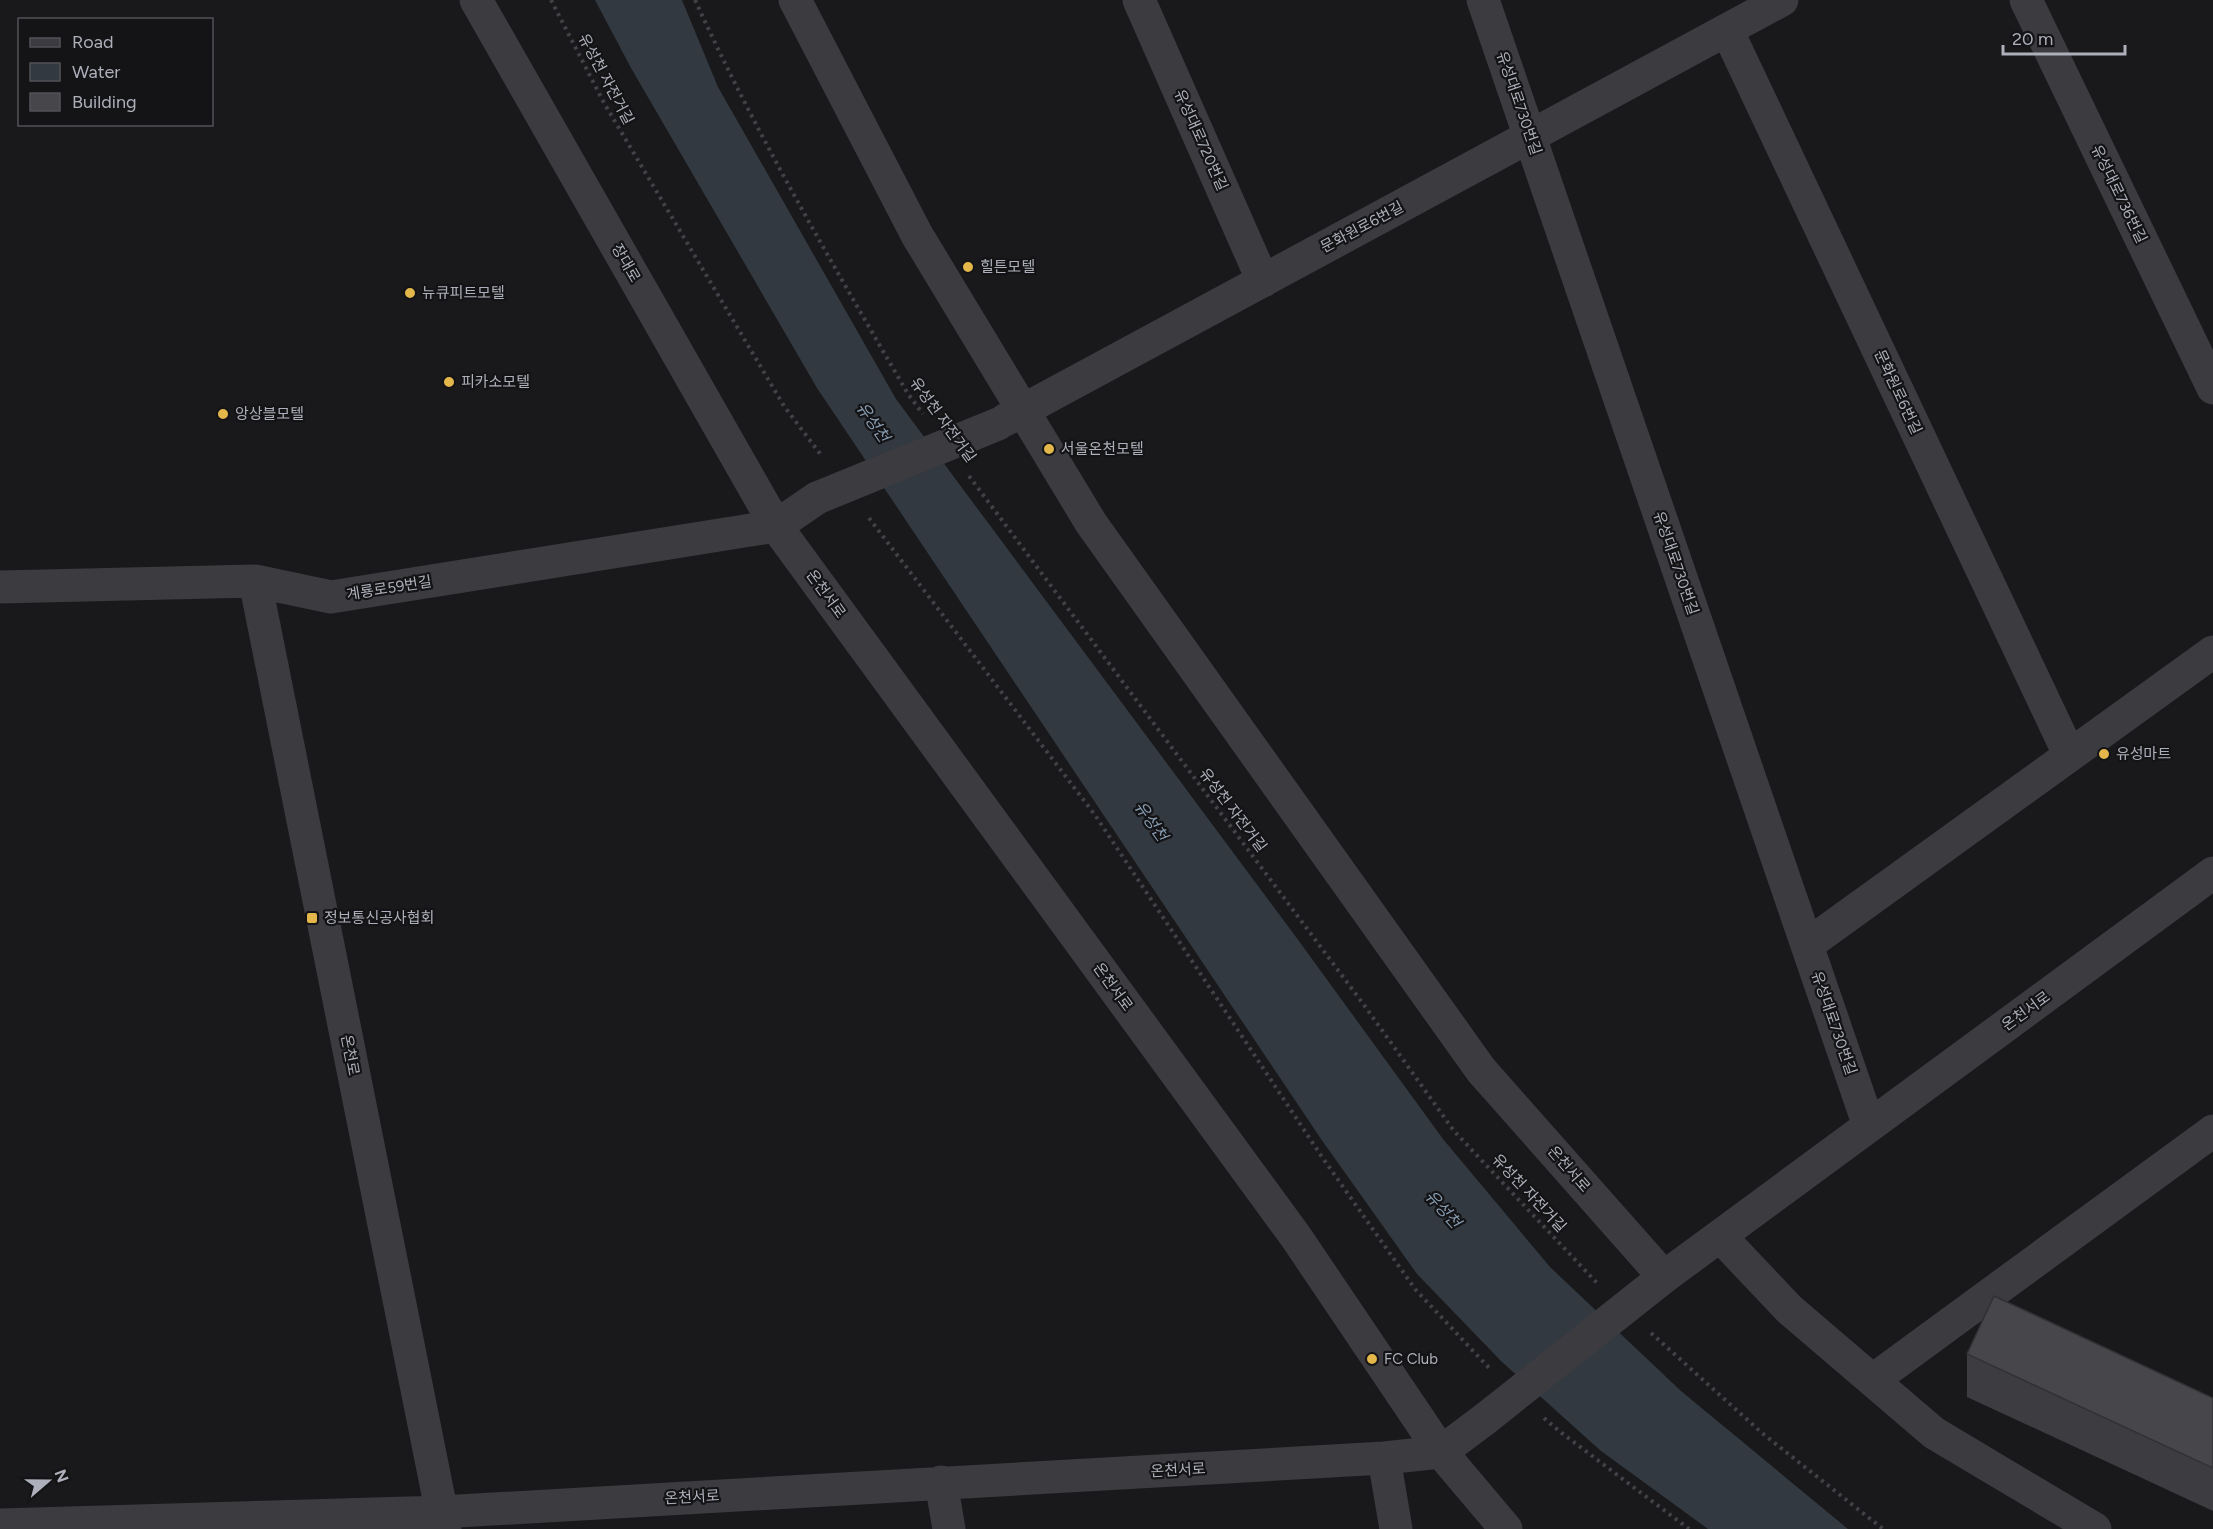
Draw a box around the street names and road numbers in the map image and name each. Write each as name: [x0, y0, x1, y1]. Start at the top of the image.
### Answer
street label: 유성천 자전거길: [575, 30, 637, 128]
street label: 유성대로730번길: [1493, 49, 1545, 157]
street label: 유성대로720번길: [1171, 87, 1231, 193]
street label: 유성대로736번길: [2087, 142, 2151, 246]
street label: 문화원로6번길: [1317, 198, 1407, 256]
street label: 장대로: [608, 241, 644, 285]
street label: 문화원로6번길: [1871, 347, 1925, 437]
street label: 유성천 자전거길: [906, 374, 980, 466]
street label: 유성대로730번길: [1650, 509, 1702, 617]
street label: 온천서로: [802, 566, 850, 622]
street label: 계룡로59번길: [345, 572, 433, 604]
street label: 유성천 자전거길: [1196, 765, 1270, 855]
street label: 온천서로: [1089, 959, 1137, 1015]
street label: 유성대로730번길: [1808, 969, 1860, 1077]
street label: 온천서로: [1998, 987, 2054, 1035]
street label: 온천로: [337, 1033, 363, 1077]
street label: 온천서로: [1544, 1142, 1594, 1196]
street label: 유성천 자전거길: [1488, 1150, 1570, 1236]
street label: 온천서로: [1150, 1460, 1206, 1480]
street label: 온천서로: [664, 1487, 720, 1507]

